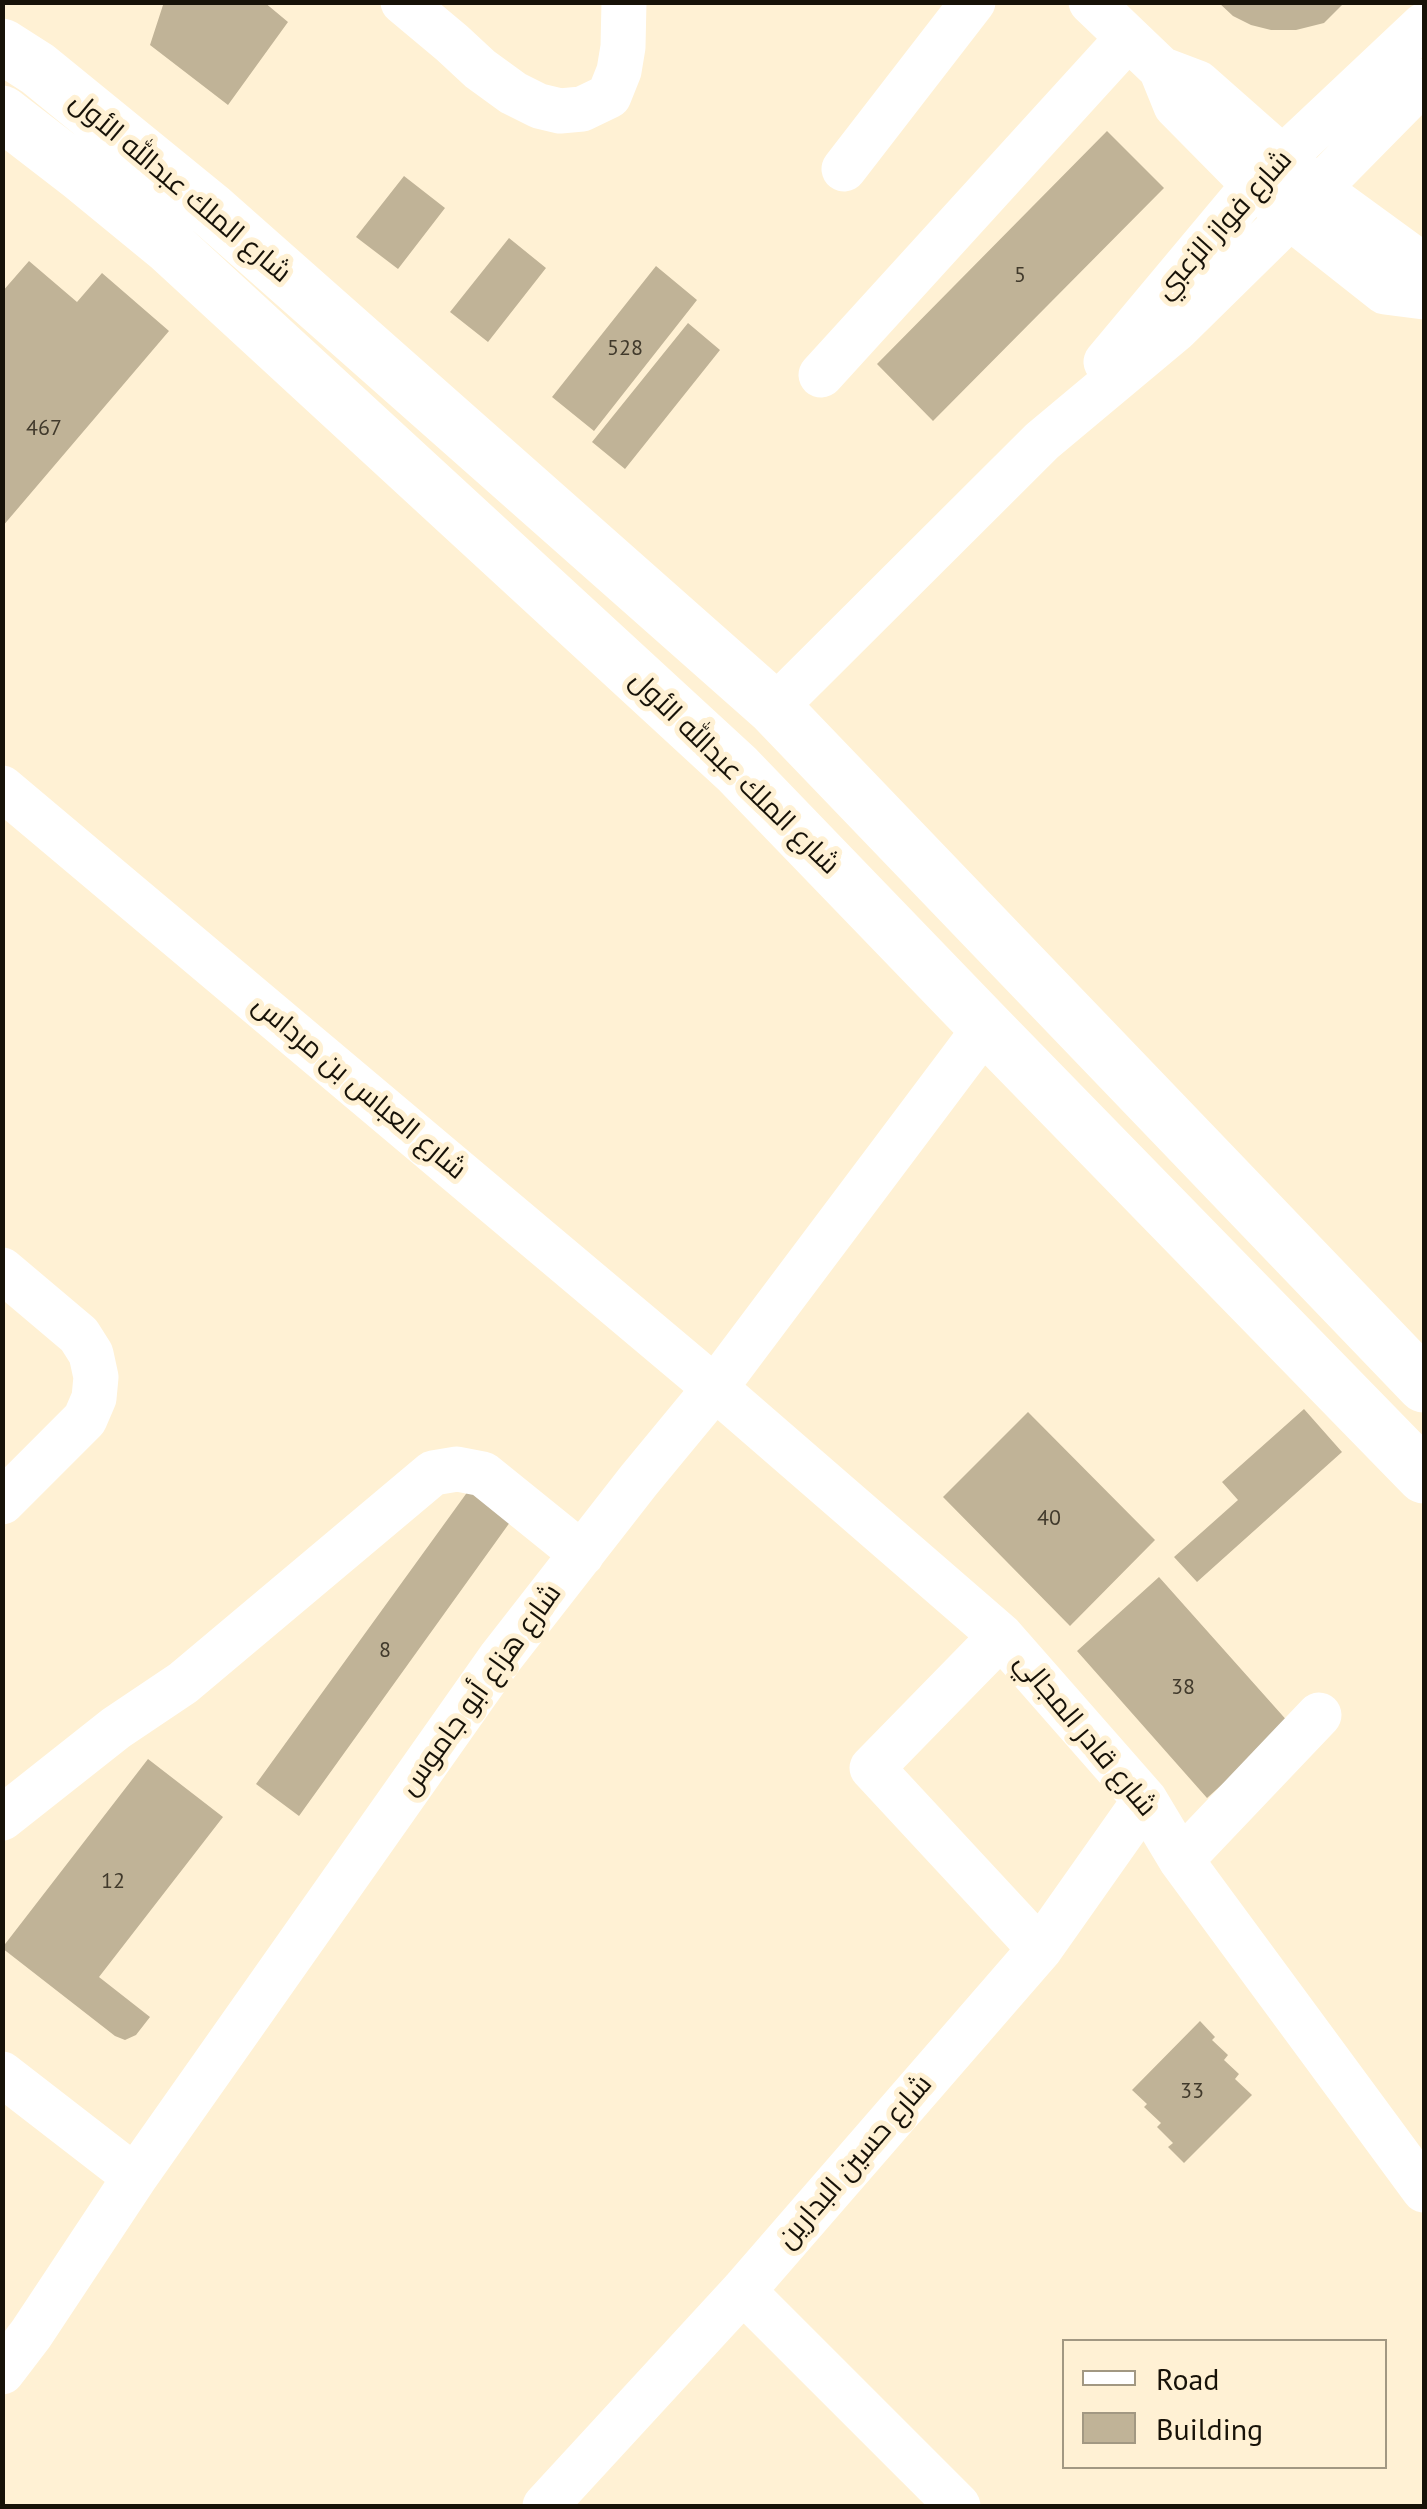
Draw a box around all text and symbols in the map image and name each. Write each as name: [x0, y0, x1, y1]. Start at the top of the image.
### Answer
street label: شارع الملك عبدالله الأول: [63, 86, 297, 290]
street label: شارع فواز الزعبي: [1148, 144, 1300, 306]
house number: 5: [1014, 263, 1026, 289]
house number: 528: [607, 336, 643, 362]
house number: 467: [26, 416, 62, 442]
street label: شارع الملك عبدالله الأول: [622, 664, 846, 882]
street label: شارع العباس بن مرداس: [245, 989, 473, 1187]
house number: 40: [1037, 1506, 1061, 1532]
street label: شارع هزاع أبو جاموس: [393, 1578, 569, 1802]
house number: 8: [379, 1638, 391, 1664]
street label: شارع قادر المجالي: [1007, 1646, 1163, 1824]
house number: 38: [1171, 1675, 1195, 1701]
house number: 12: [101, 1869, 125, 1895]
street label: شارع حسين البدارين: [770, 2068, 940, 2256]
house number: 33: [1180, 2079, 1204, 2105]
legend: [1062, 2339, 1387, 2469]
text: Road: [1156, 2359, 1220, 2398]
text: Building: [1156, 2409, 1263, 2448]

